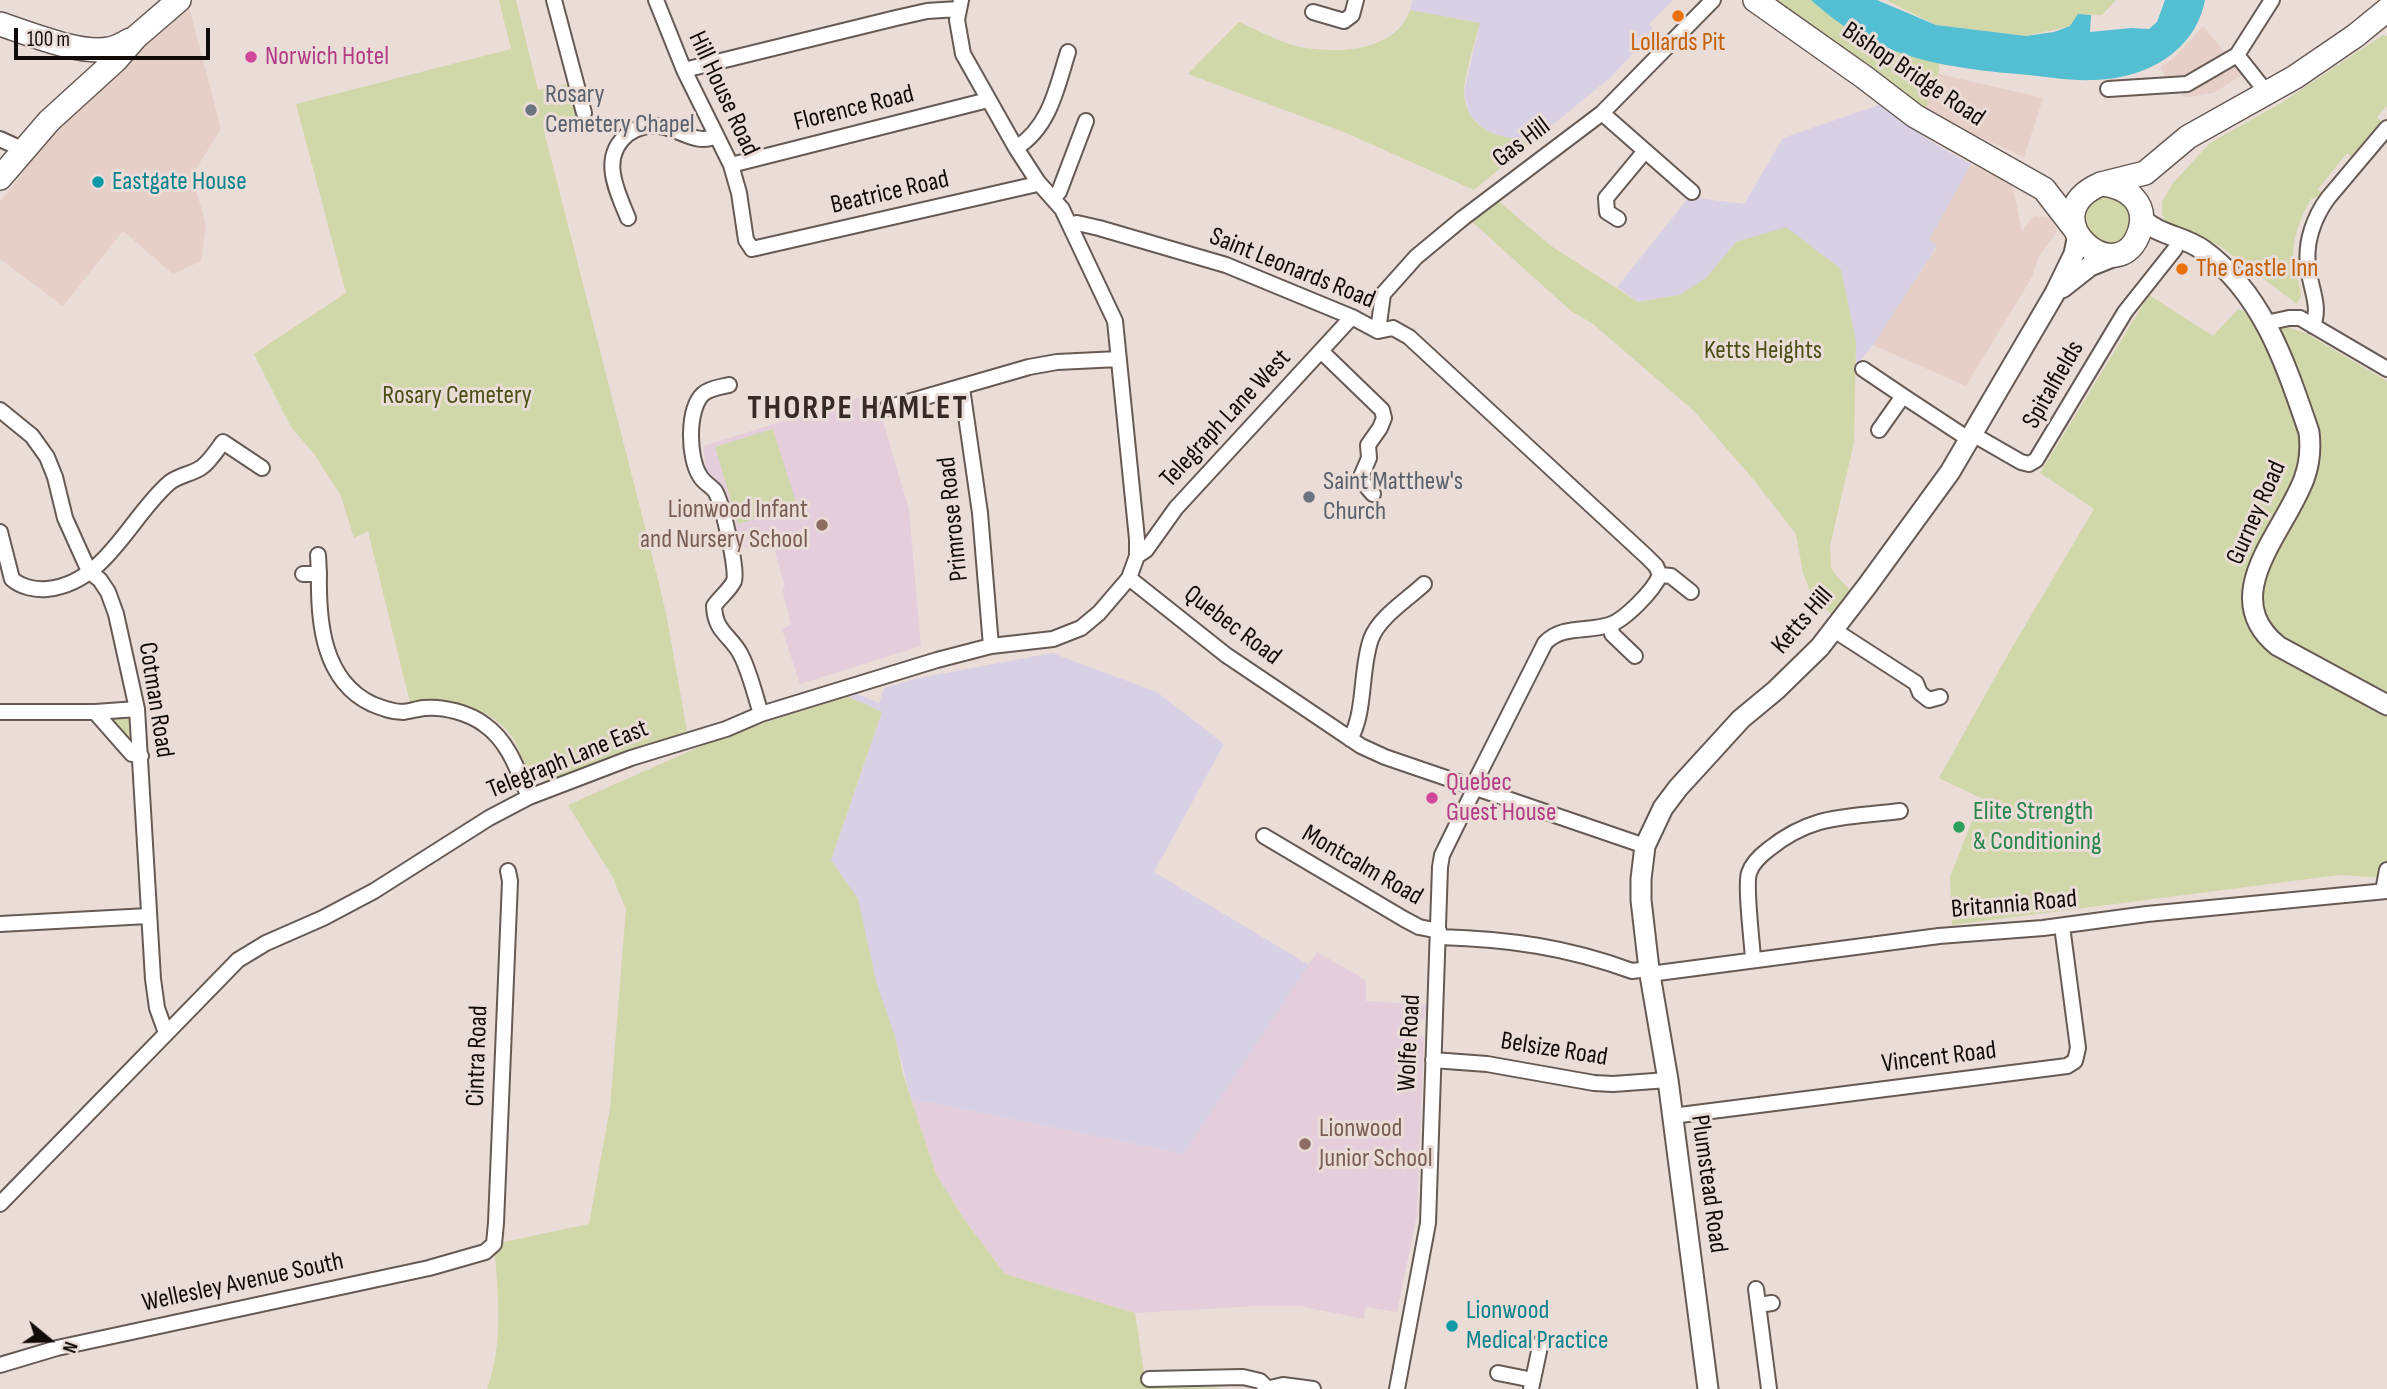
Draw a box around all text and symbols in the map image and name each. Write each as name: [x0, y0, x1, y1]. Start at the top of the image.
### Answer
marker: Lollards Pit: [1670, 8, 1686, 24]
scale bar: [18, 14, 214, 58]
street label: Bishop Bridge Road: [1836, 16, 1990, 134]
text: 100 m: [27, 27, 70, 52]
street label: Hill House Road: [681, 27, 765, 161]
place label: Lollards Pit: [1631, 27, 1725, 59]
place label: Norwich Hotel: [265, 41, 389, 73]
marker: Norwich Hotel: [243, 49, 259, 65]
place label: Rosary Cemetery Chapel: [545, 79, 695, 140]
street label: Florence Road: [791, 79, 917, 139]
marker: Rosary Cemetery Chapel: [523, 102, 539, 118]
street label: Gas Hill: [1487, 111, 1557, 175]
street label: Beatrice Road: [828, 164, 952, 222]
place label: Eastgate House: [112, 166, 247, 198]
marker: Eastgate House: [90, 174, 106, 190]
street label: Saint Leonards Road: [1205, 222, 1379, 316]
place label: The Castle Inn: [2196, 253, 2318, 285]
marker: The Castle Inn: [2174, 261, 2190, 277]
park label: Ketts Heights: [1704, 335, 1822, 367]
street label: Spitalfields: [2016, 336, 2092, 434]
street label: Telegraph Lane West: [1154, 343, 1298, 495]
park label: Rosary Cemetery: [382, 380, 532, 412]
district label: THORPE HAMLET: [749, 390, 967, 430]
street label: Primrose Road: [932, 455, 976, 583]
street label: Gurney Road: [2220, 456, 2294, 570]
place label: Saint Matthew's Church: [1323, 466, 1463, 528]
marker: Saint Matthew's Church: [1301, 489, 1317, 505]
place label: Lionwood Infant and Nursery School: [640, 494, 808, 556]
marker: Lionwood Infant and Nursery School: [814, 517, 830, 533]
street label: Quebec Road: [1177, 579, 1287, 673]
street label: Ketts Hill: [1765, 581, 1841, 661]
street label: Cotman Road: [130, 640, 180, 760]
street label: Telegraph Lane East: [483, 714, 653, 806]
place label: Quebec Guest House: [1446, 767, 1556, 828]
marker: Quebec Guest House: [1424, 790, 1440, 806]
place label: Elite Strength & Conditioning: [1973, 796, 2101, 858]
street label: Montcalm Road: [1296, 819, 1428, 913]
marker: Elite Strength & Conditioning: [1951, 819, 1967, 835]
street label: Britannia Road: [1950, 884, 2078, 926]
street label: Wolfe Road: [1392, 994, 1428, 1092]
street label: Cintra Road: [461, 1005, 495, 1107]
street label: Belsize Road: [1498, 1026, 1610, 1074]
street label: Vincent Road: [1880, 1036, 1998, 1080]
place label: Lionwood Junior School: [1319, 1113, 1433, 1174]
street label: Plumstead Road: [1683, 1113, 1733, 1255]
marker: Lionwood Junior School: [1297, 1136, 1313, 1152]
street label: Wellesley Avenue South: [139, 1246, 347, 1320]
place label: Lionwood Medical Practice: [1466, 1295, 1608, 1356]
north arrow: [14, 1305, 84, 1375]
marker: Lionwood Medical Practice: [1444, 1318, 1460, 1334]
text: N: [57, 1338, 82, 1356]

